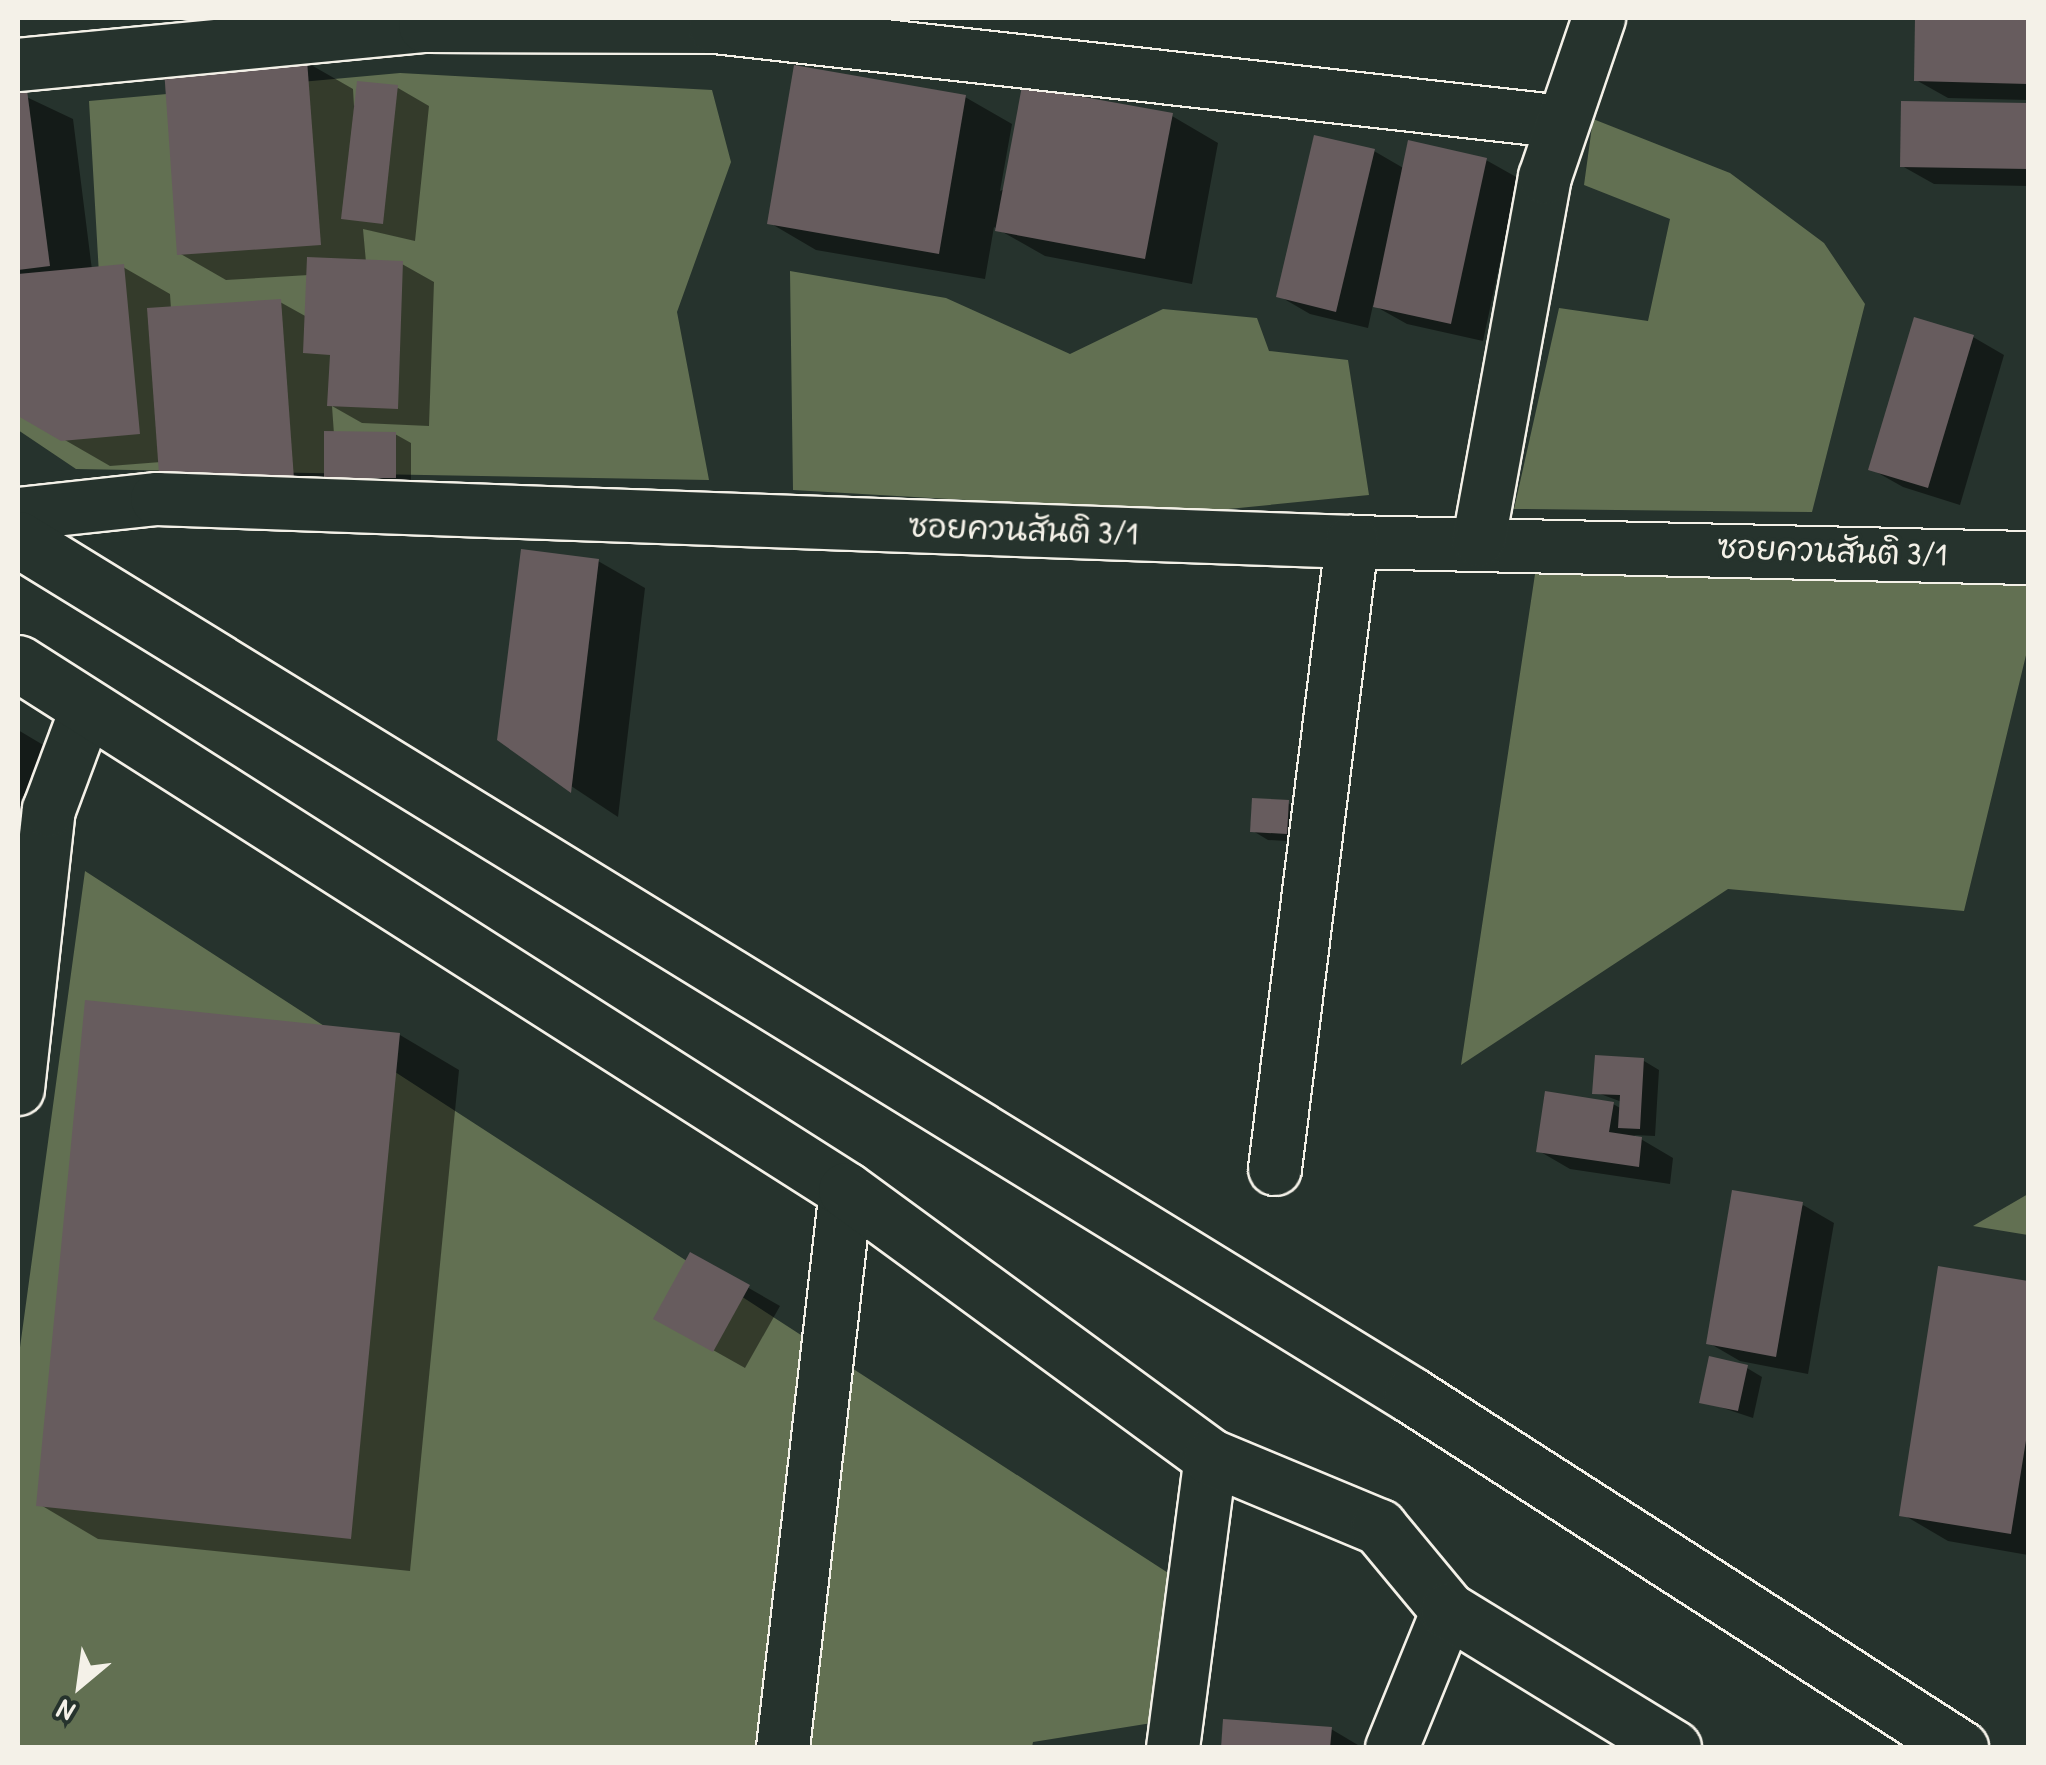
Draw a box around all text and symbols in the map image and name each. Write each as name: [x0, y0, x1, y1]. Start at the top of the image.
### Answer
street label: ซอยควนสันติ 3/1: [908, 507, 1138, 553]
street label: ซอยควนสันติ 3/1: [1717, 528, 1947, 574]
north arrow: [30, 1635, 130, 1735]
text: N: [50, 1691, 81, 1731]

